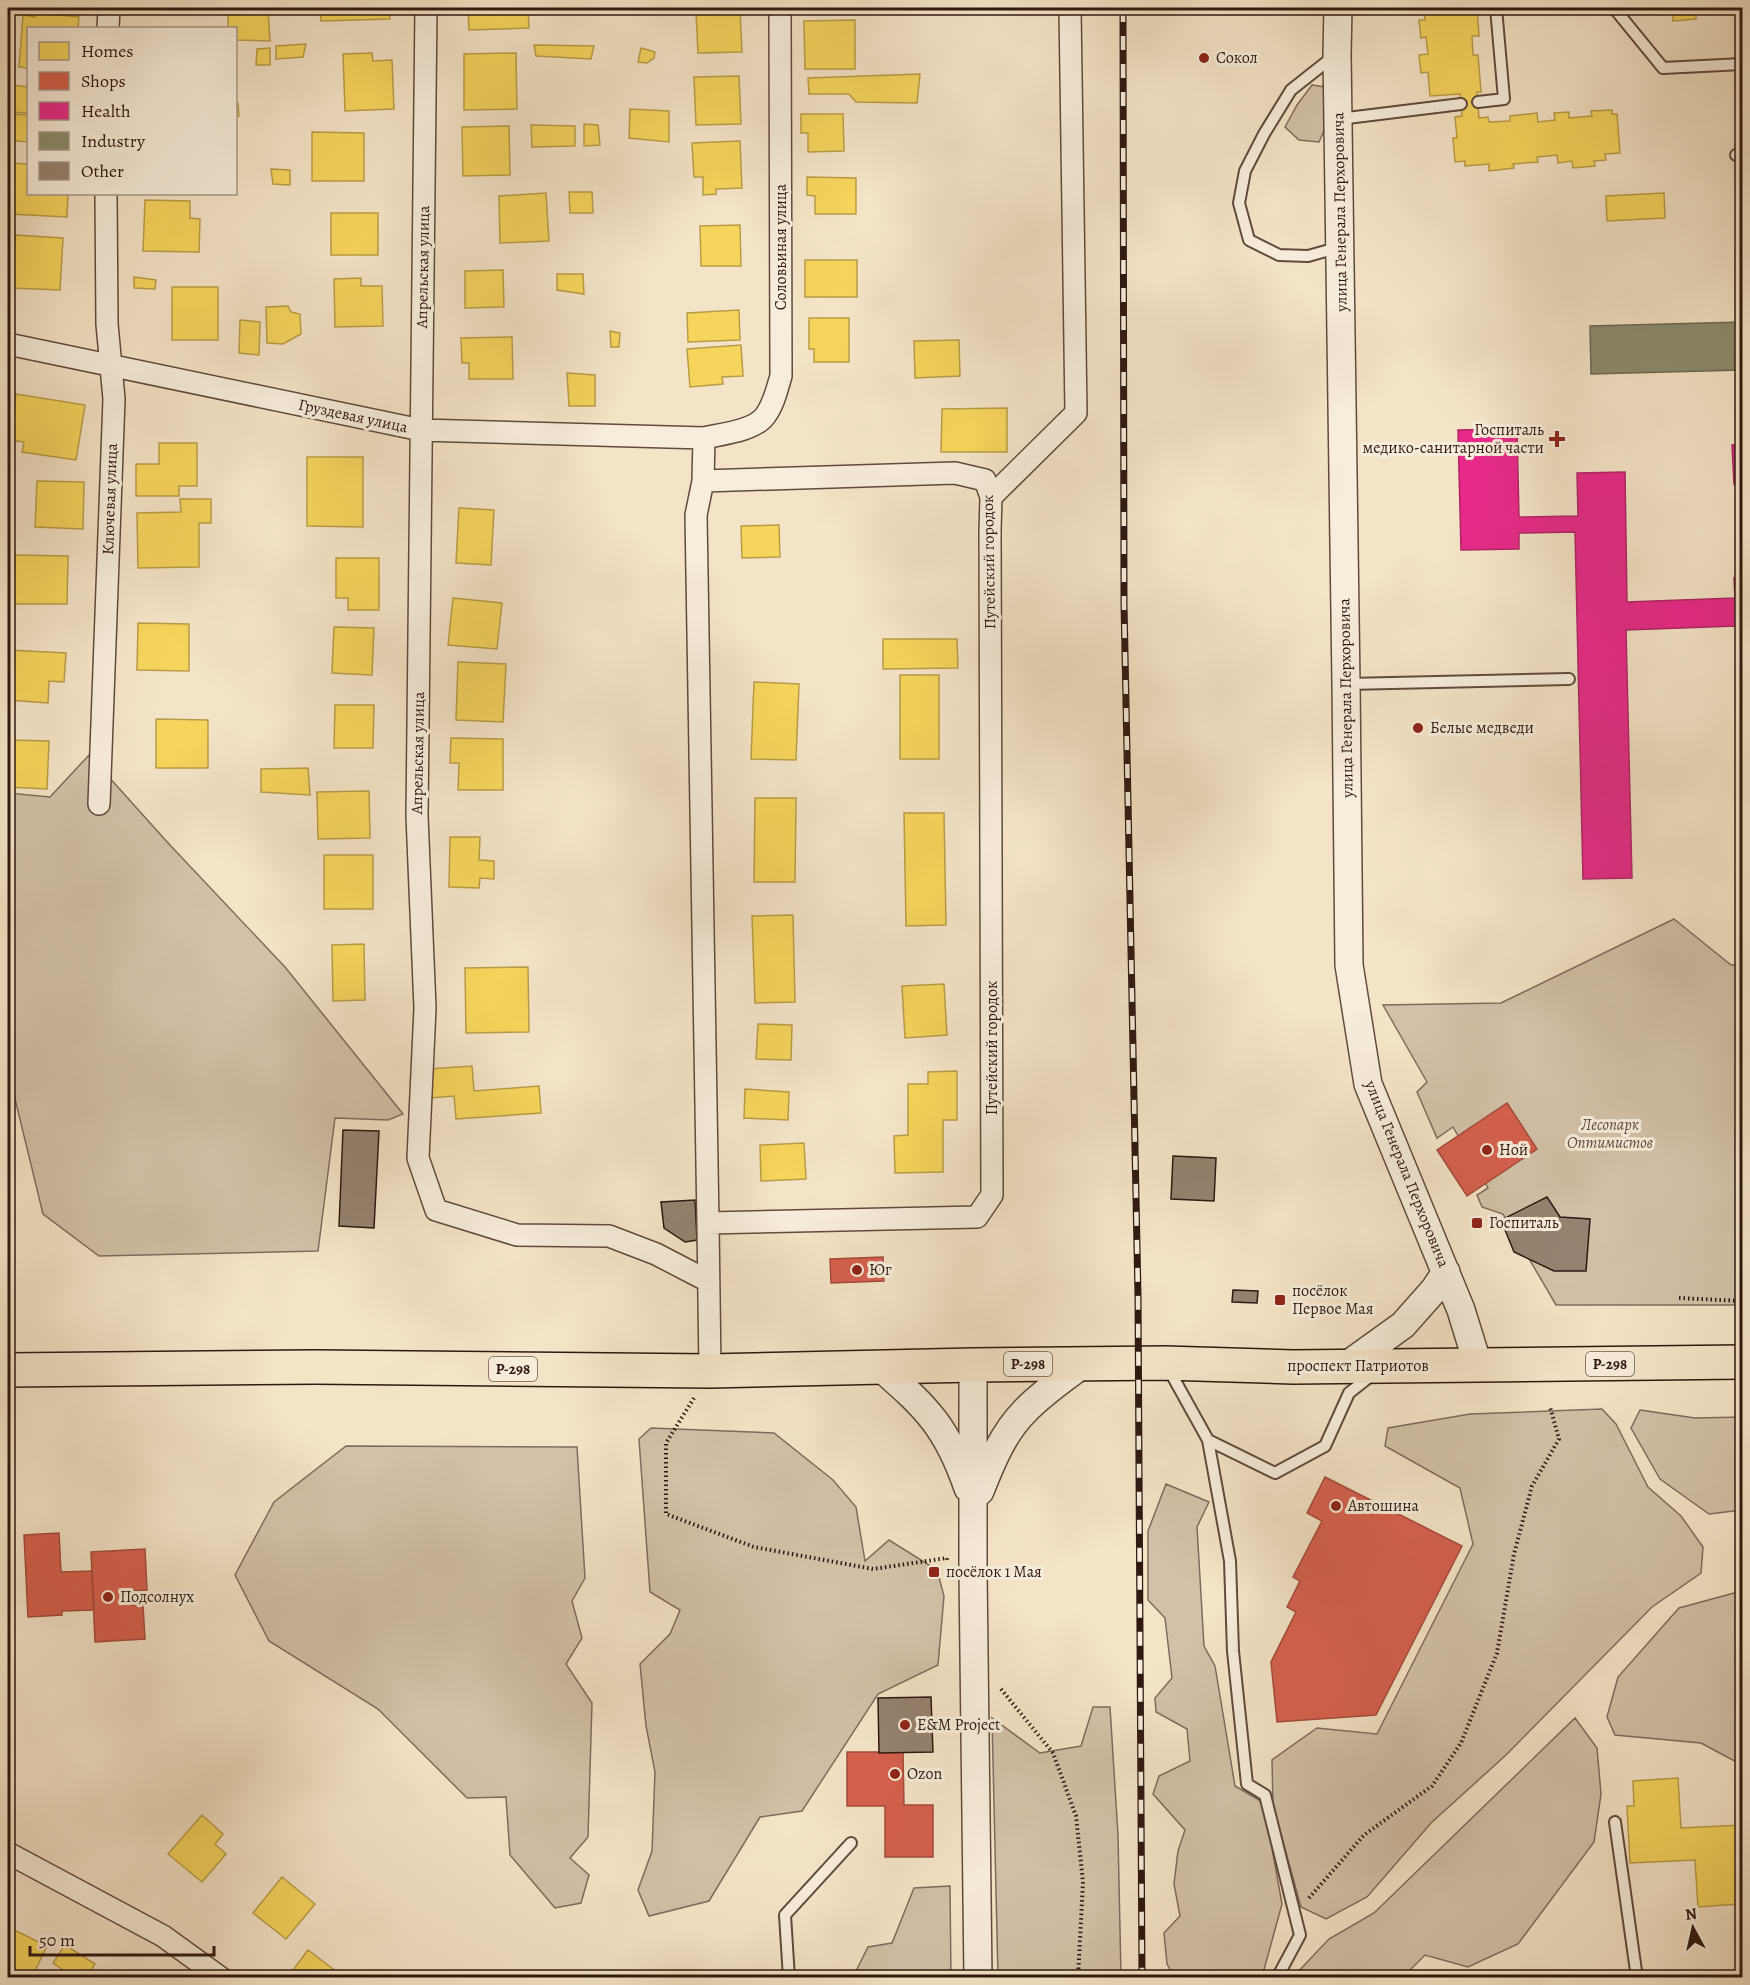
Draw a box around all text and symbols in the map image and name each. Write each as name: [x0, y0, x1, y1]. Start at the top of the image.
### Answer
legend: [27, 27, 237, 195]
text: Homes: [81, 39, 133, 63]
place label: Сокол: [1216, 47, 1258, 69]
marker: Сокол: [1197, 51, 1211, 65]
text: Shops: [81, 69, 126, 93]
text: Health: [81, 99, 131, 123]
street label: улица Генерала Перхоровича: [1327, 111, 1353, 313]
text: Industry: [81, 129, 146, 153]
text: Other: [81, 159, 124, 183]
street label: Соловьиная улица: [770, 183, 792, 310]
street label: Апрельская улица: [411, 205, 435, 330]
street label: Груздевая улица: [296, 394, 410, 438]
place label: Госпиталь медико-санитарной части: [1362, 419, 1544, 459]
marker: Госпиталь медико-санитарной части: [1548, 430, 1566, 448]
street label: Ключевая улица: [97, 442, 123, 555]
street label: Путейский городок: [977, 495, 1001, 629]
street label: улица Генерала Перхоровича: [1333, 597, 1359, 799]
street label: Апрельская улица: [406, 691, 430, 816]
place label: Белые медведи: [1430, 717, 1534, 739]
marker: Белые медведи: [1411, 721, 1425, 735]
street label: Путейский городок: [981, 981, 1003, 1115]
street label: улица Генерала Перхоровича: [1359, 1076, 1455, 1271]
park label: Лесопарк Оптимистов: [1567, 1114, 1653, 1154]
place label: Ной: [1499, 1139, 1528, 1161]
marker: Ной: [1480, 1143, 1494, 1157]
place label: Госпиталь: [1489, 1212, 1559, 1234]
marker: Госпиталь: [1470, 1216, 1484, 1230]
place label: Юг: [869, 1259, 892, 1281]
marker: Юг: [850, 1263, 864, 1277]
place label: посёлок Первое Мая: [1292, 1280, 1374, 1320]
marker: посёлок Первое Мая: [1273, 1293, 1287, 1307]
road number: Р-298: [1004, 1352, 1052, 1376]
road number: Р-298: [1586, 1352, 1634, 1376]
street label: проспект Патриотов: [1287, 1355, 1429, 1377]
road number: Р-298: [489, 1357, 537, 1381]
place label: Автошина: [1347, 1495, 1420, 1517]
marker: Автошина: [1329, 1499, 1343, 1513]
place label: посёлок 1 Мая: [946, 1561, 1042, 1583]
marker: посёлок 1 Мая: [927, 1565, 941, 1579]
place label: Подсолнух: [120, 1586, 194, 1608]
marker: Подсолнух: [101, 1590, 115, 1604]
place label: E&M Project: [917, 1714, 1000, 1736]
marker: E&M Project: [898, 1718, 912, 1732]
place label: Ozon: [907, 1763, 942, 1785]
marker: Ozon: [888, 1767, 902, 1781]
north arrow: [1663, 1898, 1723, 1958]
text: N: [1684, 1902, 1699, 1926]
scale bar: [30, 1919, 214, 1957]
text: 50 m: [39, 1928, 75, 1952]

